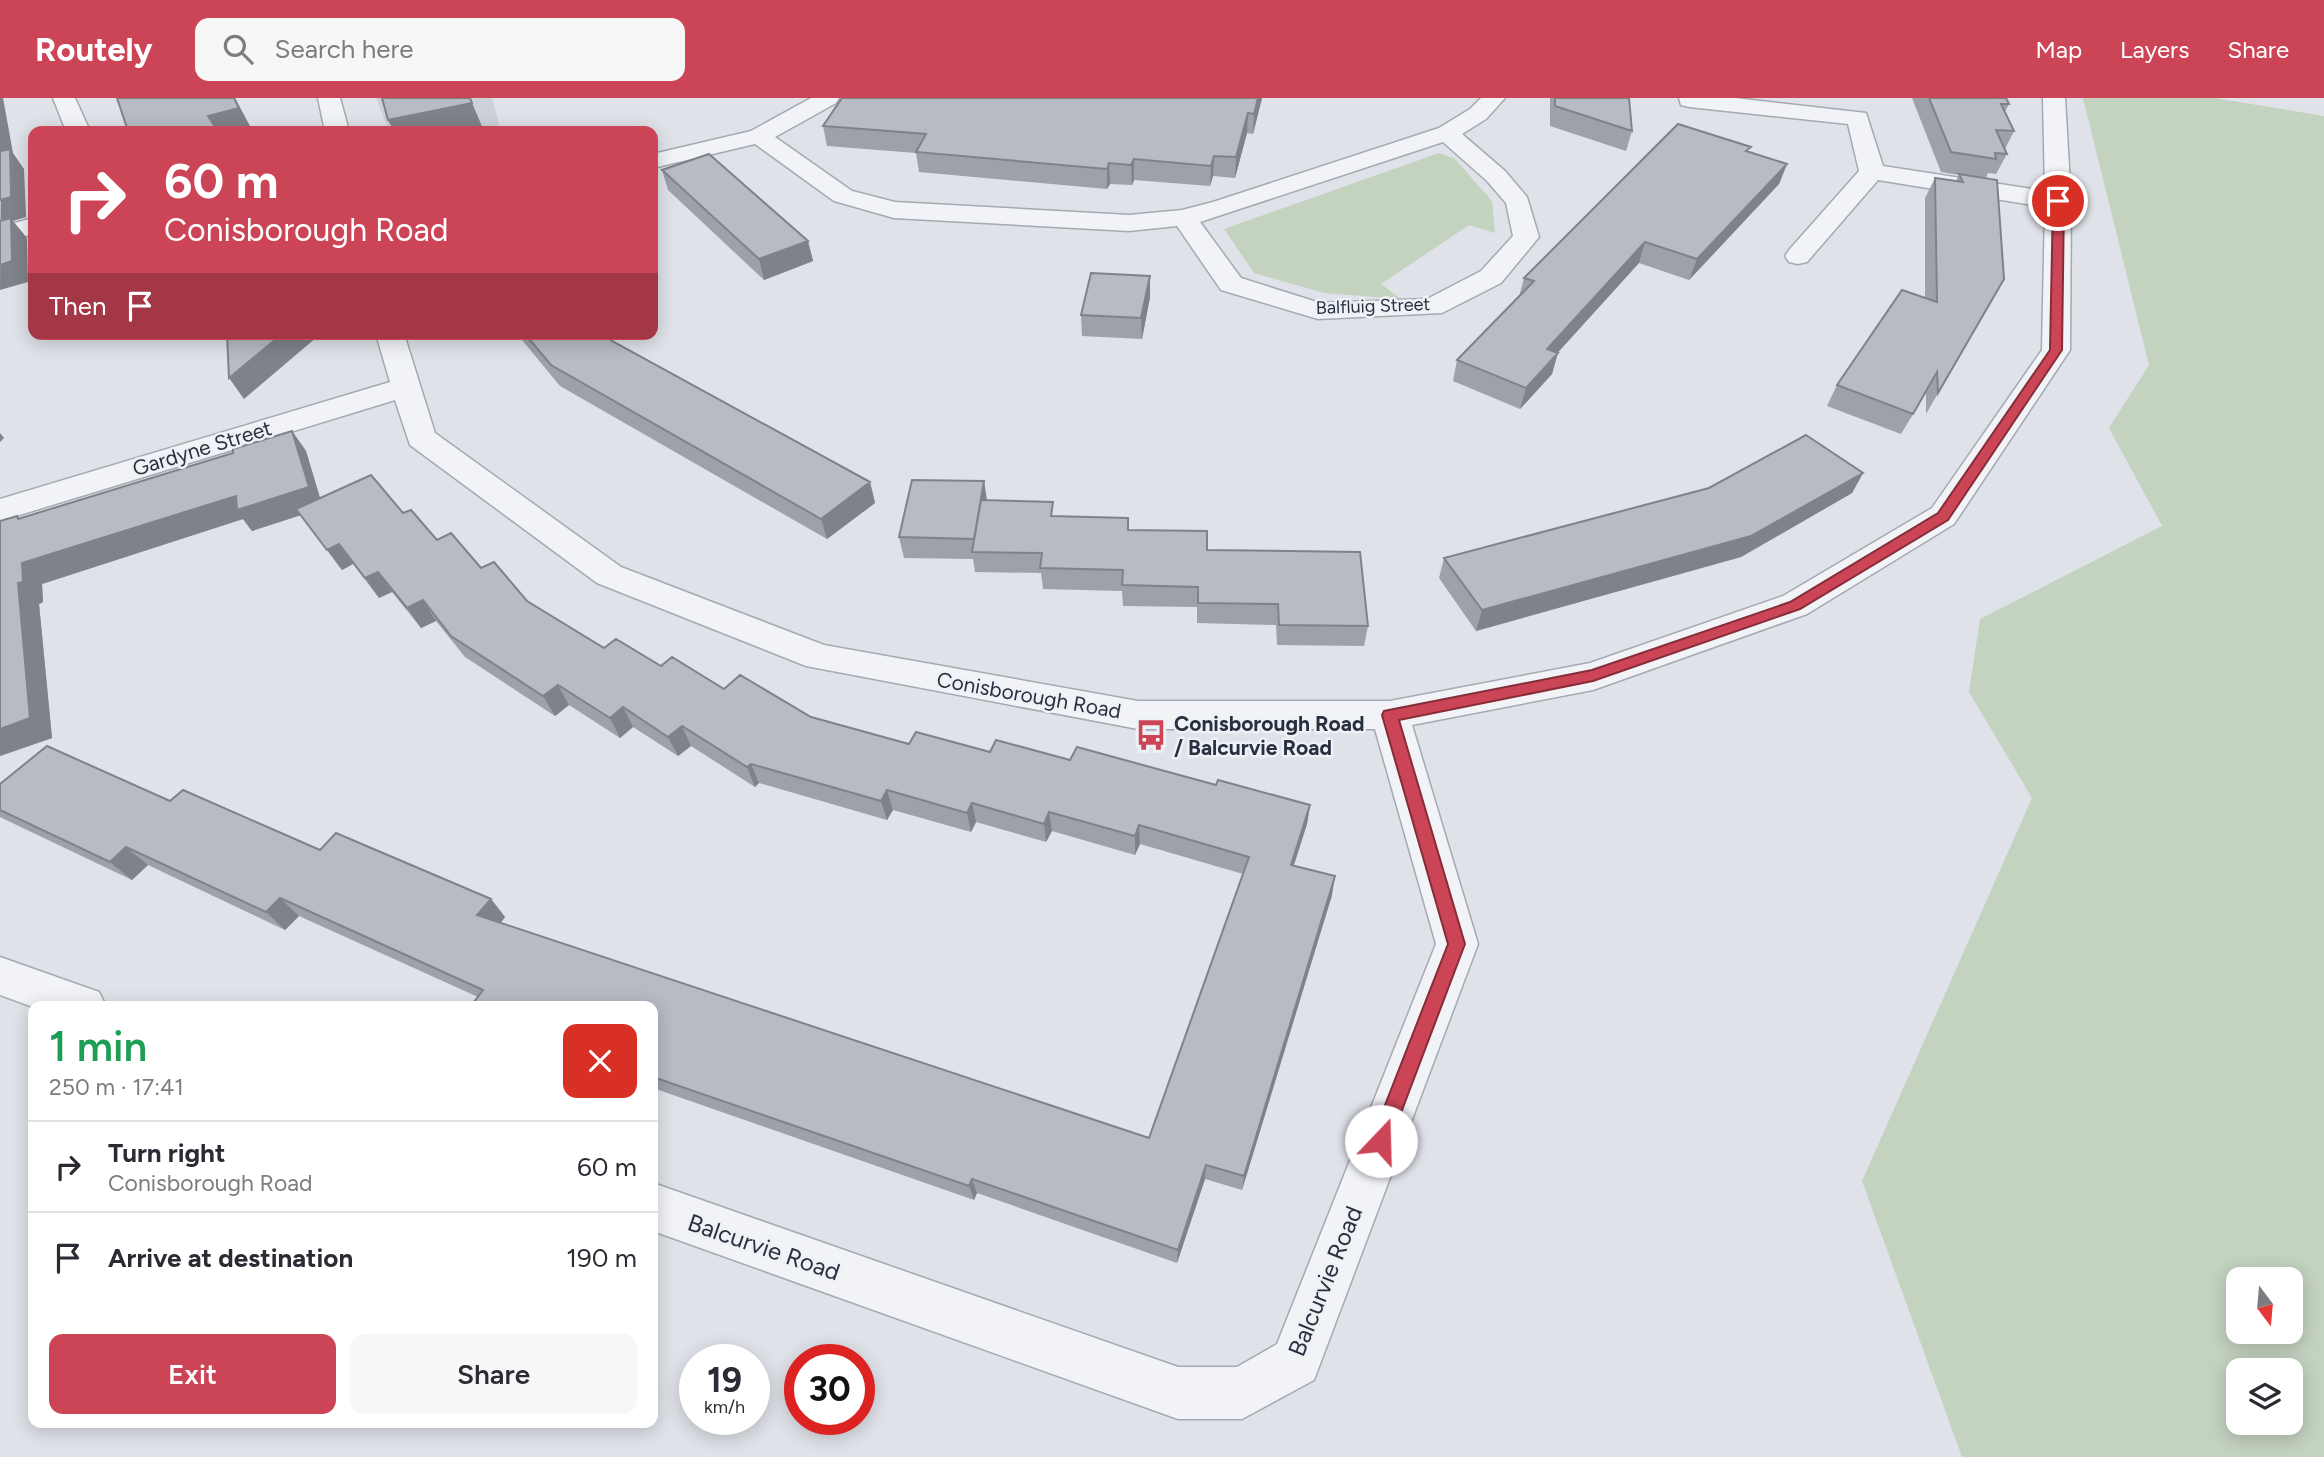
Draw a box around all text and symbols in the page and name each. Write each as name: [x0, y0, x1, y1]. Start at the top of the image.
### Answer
search box: [195, 18, 685, 81]
text: Routely: [35, 30, 153, 69]
icon: search: [219, 30, 257, 68]
text: Search here: [275, 33, 414, 65]
text: Map: [2035, 35, 2082, 64]
text: Layers: [2120, 35, 2189, 64]
text: Share: [2227, 35, 2289, 64]
text: 60 m: [164, 151, 279, 210]
icon: right: [49, 154, 140, 245]
pin: [2028, 171, 2088, 231]
icon: arrive: [2039, 182, 2077, 220]
text: Conisborough Road: [164, 211, 449, 249]
icon: arrive: [121, 287, 159, 325]
text: Then: [49, 290, 107, 322]
street label: Balfluig Street: [1315, 293, 1431, 319]
street label: Gardyne Street: [129, 415, 275, 481]
street label: Conisborough Road: [935, 666, 1123, 724]
place label: Conisborough Road / Balcurvie Road: [1174, 711, 1364, 760]
bus stop icon: Conisborough Road / Balcurvie Road: [1134, 718, 1168, 752]
text: 1 min: [49, 1021, 147, 1072]
button: close: [563, 1024, 637, 1098]
text: 250 m · 17:41: [49, 1073, 184, 1101]
position arrow: [1344, 1104, 1418, 1178]
text: Turn right: [108, 1137, 225, 1169]
icon: right: [49, 1148, 87, 1186]
text: 60 m: [577, 1151, 637, 1183]
text: Conisborough Road: [108, 1169, 313, 1197]
street label: Balcurvie Road: [1282, 1202, 1368, 1360]
street label: Balcurvie Road: [684, 1207, 844, 1287]
icon: arrive: [49, 1239, 87, 1277]
text: Arrive at destination: [108, 1242, 353, 1274]
text: 190 m: [566, 1242, 637, 1274]
north arrow: [2226, 1267, 2303, 1344]
map controls: [2226, 1267, 2303, 1435]
button: Exit: [49, 1334, 336, 1414]
button: Share: [350, 1334, 637, 1414]
speed limit sign: 30: [784, 1344, 875, 1435]
button: layers: [2226, 1358, 2303, 1435]
text: 19: [707, 1359, 742, 1401]
text: km/h: [704, 1396, 745, 1418]

